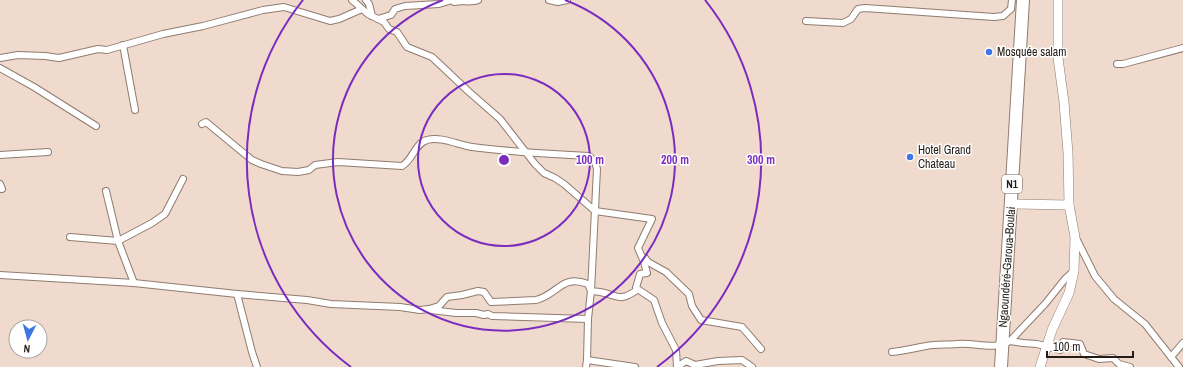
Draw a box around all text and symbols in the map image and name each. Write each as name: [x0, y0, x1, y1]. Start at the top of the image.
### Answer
place label: Mosquée salam: [997, 44, 1066, 60]
marker: Mosquée salam: [984, 47, 994, 57]
place label: Hotel Grand Chateau: [918, 142, 971, 172]
text: 100 m: [576, 152, 604, 168]
text: 200 m: [661, 152, 689, 168]
text: 300 m: [747, 152, 775, 168]
marker: Hotel Grand Chateau: [905, 152, 915, 162]
centre of rings: [497, 153, 511, 167]
road number: N1: [1002, 175, 1022, 193]
street label: Ngaoundéré-Garoua-Boulai: [995, 206, 1019, 328]
north arrow: [8, 319, 48, 359]
scale bar: [1047, 333, 1133, 359]
text: 100 m: [1053, 339, 1080, 355]
text: N: [23, 342, 31, 356]

